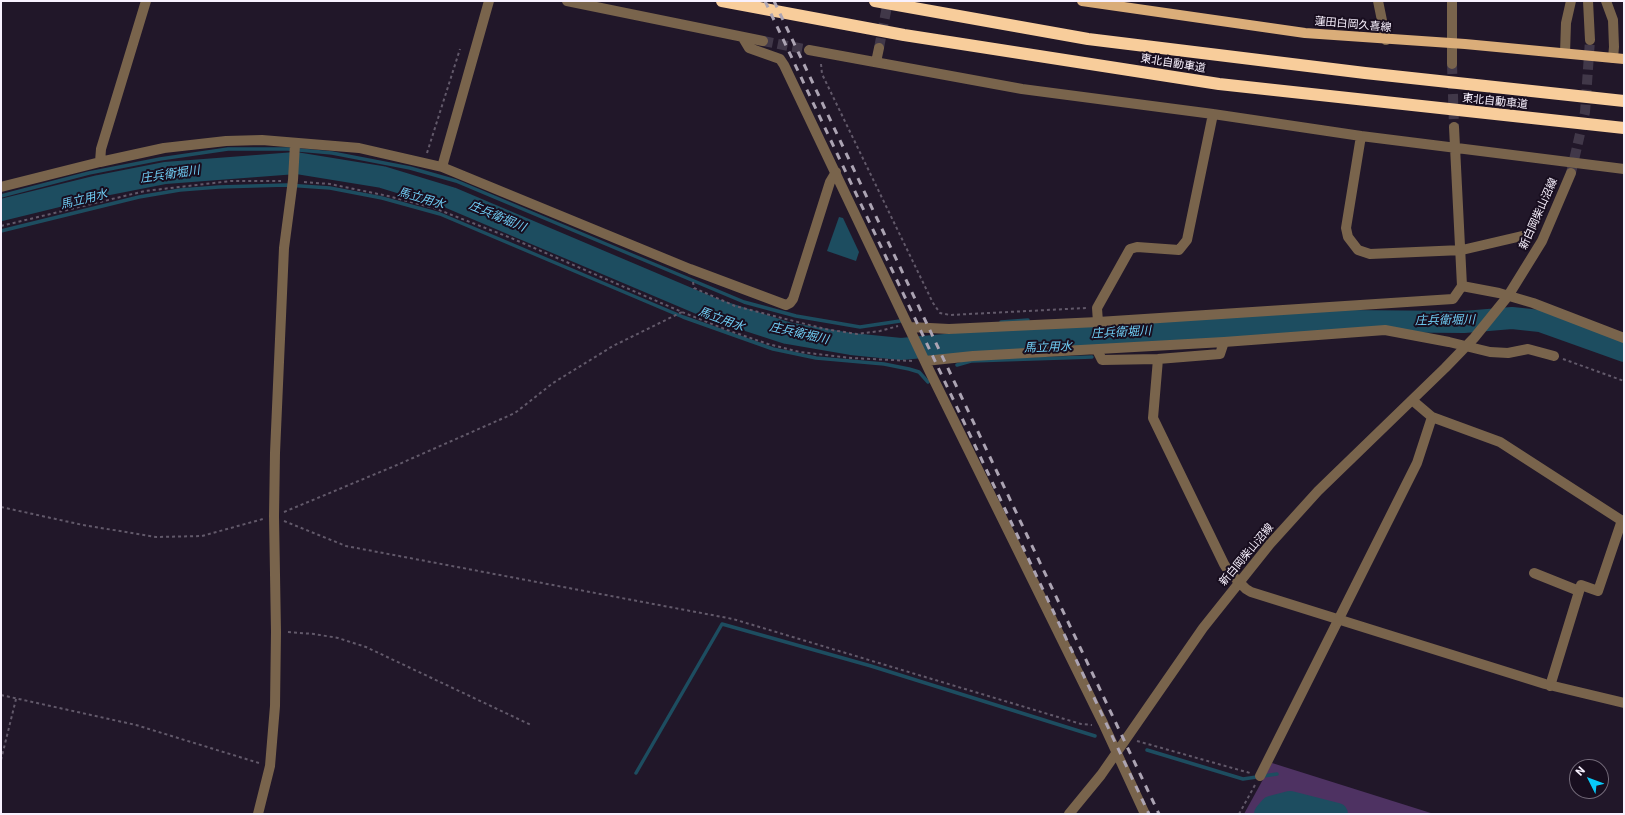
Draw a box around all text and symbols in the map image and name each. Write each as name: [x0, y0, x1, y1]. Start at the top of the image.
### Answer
street label: 蓮田白岡久喜線: [1314, 15, 1392, 35]
street label: 東北自動車道: [1139, 52, 1207, 76]
street label: 東北自動車道: [1461, 92, 1529, 112]
water label: 庄兵衛堀川: [139, 164, 201, 186]
street label: 新白岡柴山沼線: [1517, 176, 1561, 252]
water label: 馬立用水: [396, 185, 446, 213]
water label: 馬立用水: [59, 187, 109, 213]
water label: 庄兵衛堀川: [467, 199, 527, 235]
water label: 馬立用水: [696, 305, 746, 335]
water label: 庄兵衛堀川: [1415, 313, 1475, 329]
water label: 庄兵衛堀川: [768, 320, 830, 348]
water label: 庄兵衛堀川: [1091, 324, 1151, 342]
water label: 馬立用水: [1024, 340, 1072, 356]
street label: 新白岡柴山沼線: [1217, 521, 1277, 589]
north arrow: [1569, 759, 1609, 799]
text: N: [1573, 764, 1588, 779]

